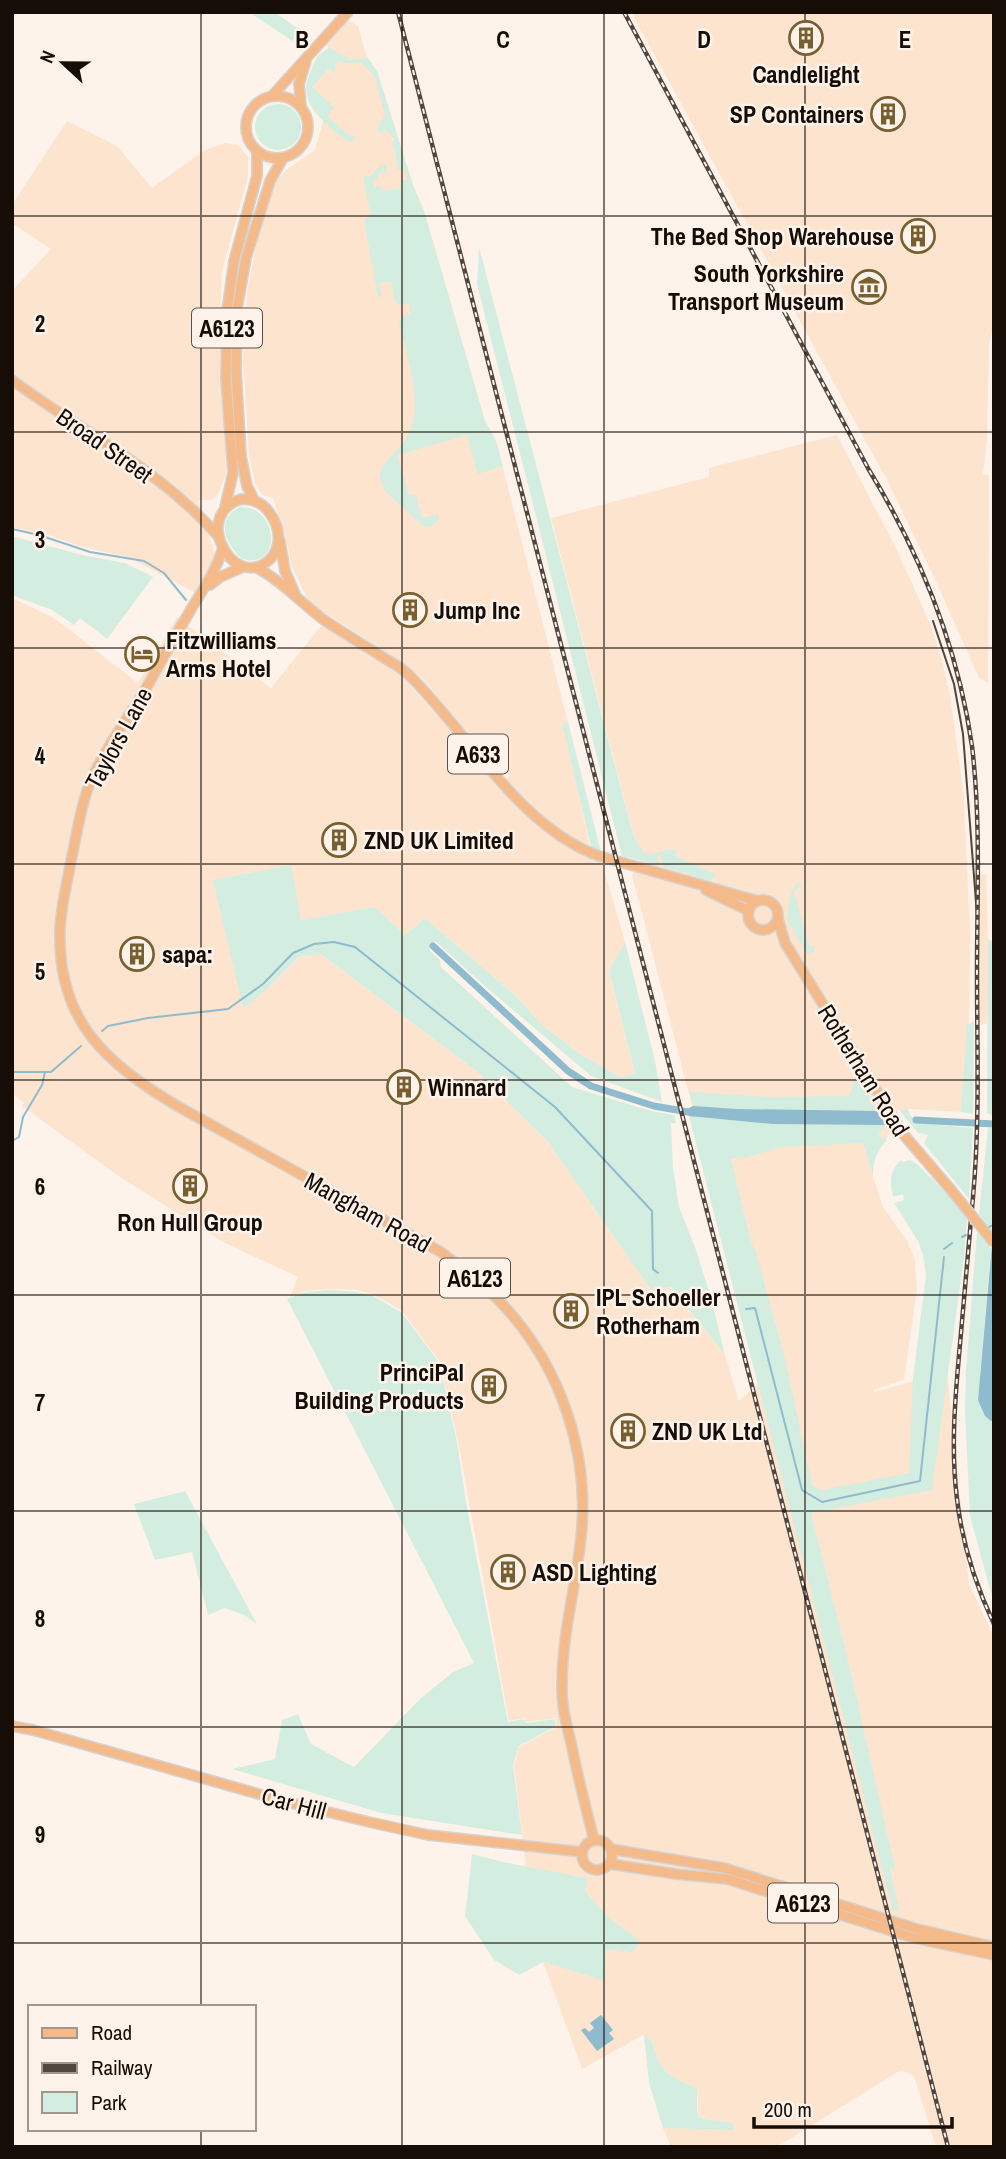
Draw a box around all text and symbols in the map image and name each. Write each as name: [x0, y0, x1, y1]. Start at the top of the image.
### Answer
building icon: Candlelight: [787, 19, 825, 57]
text: B: [295, 24, 309, 55]
text: C: [496, 24, 510, 55]
text: D: [697, 24, 711, 55]
text: E: [899, 24, 911, 55]
north arrow: [28, 28, 98, 98]
text: N: [33, 47, 61, 67]
place label: Candlelight: [752, 58, 860, 90]
building icon: SP Containers: [869, 95, 907, 133]
place label: SP Containers: [730, 98, 864, 130]
building icon: The Bed Shop Warehouse: [899, 217, 937, 255]
place label: The Bed Shop Warehouse: [651, 220, 894, 252]
place label: South Yorkshire Transport Museum: [668, 257, 844, 317]
museum icon: South Yorkshire Transport Museum: [850, 268, 888, 306]
text: 2: [35, 308, 45, 339]
road number: A6123: [192, 308, 262, 348]
street label: Broad Street: [51, 400, 160, 490]
text: 3: [35, 524, 45, 555]
building icon: Jump Inc: [391, 591, 429, 629]
place label: Jump Inc: [434, 594, 520, 626]
place label: Fitzwilliams Arms Hotel: [166, 624, 277, 684]
hotel icon: Fitzwilliams Arms Hotel: [123, 635, 161, 673]
street label: Taylors Lane: [77, 681, 159, 795]
road number: A633: [448, 734, 508, 774]
text: 4: [35, 740, 46, 771]
building icon: ZND UK Limited: [320, 821, 358, 859]
place label: ZND UK Limited: [364, 824, 514, 856]
building icon: sapa:: [118, 935, 156, 973]
place label: sapa:: [162, 938, 213, 970]
text: 5: [35, 956, 45, 987]
street label: Rotherham Road: [811, 998, 917, 1142]
building icon: Winnard: [385, 1068, 423, 1106]
place label: Winnard: [428, 1071, 507, 1103]
street label: Mangham Road: [299, 1164, 437, 1260]
building icon: Ron Hull Group: [171, 1167, 209, 1205]
text: 6: [35, 1171, 45, 1202]
place label: Ron Hull Group: [117, 1206, 263, 1238]
road number: A6123: [440, 1259, 510, 1298]
place label: IPL Schoeller Rotherham: [596, 1281, 721, 1341]
building icon: IPL Schoeller Rotherham: [552, 1292, 590, 1330]
place label: PrinciPal Building Products: [295, 1356, 464, 1416]
building icon: PrinciPal Building Products: [470, 1367, 508, 1405]
text: 7: [35, 1387, 45, 1418]
building icon: ZND UK Ltd: [609, 1412, 647, 1450]
place label: ZND UK Ltd: [652, 1415, 762, 1447]
building icon: ASD Lighting: [489, 1553, 527, 1591]
place label: ASD Lighting: [532, 1556, 657, 1588]
text: 8: [35, 1603, 45, 1634]
street label: Car Hill: [258, 1779, 330, 1827]
text: 9: [35, 1819, 45, 1850]
road number: A6123: [768, 1884, 838, 1922]
legend: [28, 2005, 256, 2131]
text: Road: [91, 2018, 132, 2047]
text: Railway: [91, 2053, 153, 2082]
scale bar: [754, 2086, 952, 2130]
text: Park: [91, 2088, 127, 2117]
text: 200 m: [764, 2095, 812, 2124]

